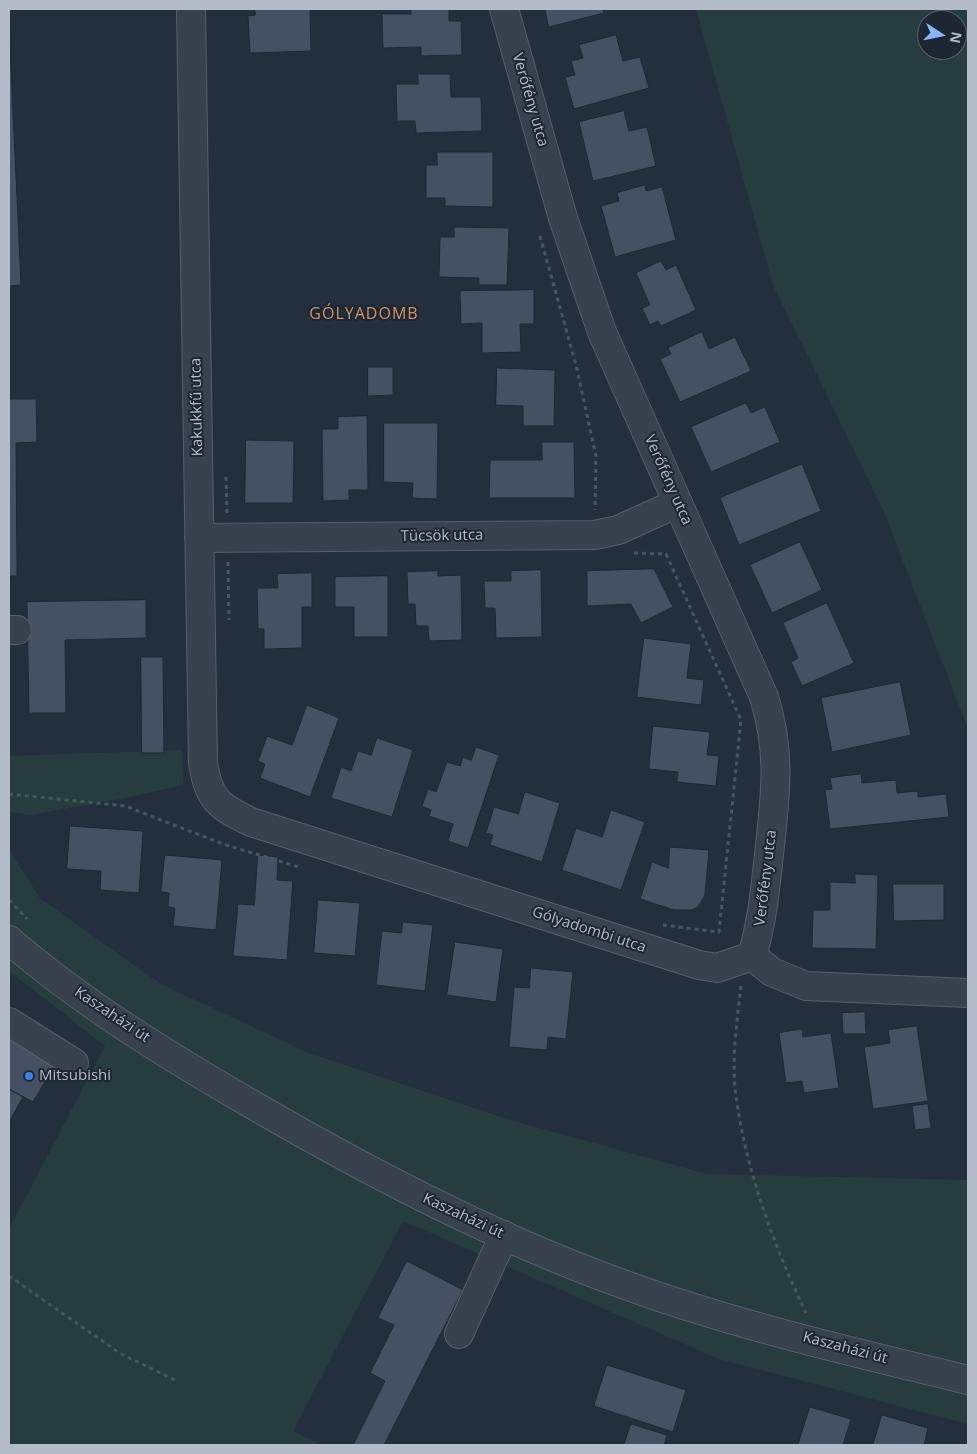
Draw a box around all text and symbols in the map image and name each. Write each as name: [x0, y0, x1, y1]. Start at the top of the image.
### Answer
north arrow: [917, 10, 967, 60]
text: N: [946, 30, 967, 45]
street label: Verőfény utca: [508, 51, 552, 149]
district label: GÓLYADOMB: [308, 304, 420, 324]
street label: Kakukkfű utca: [187, 358, 207, 456]
street label: Verőfény utca: [640, 432, 696, 528]
street label: Tücsök utca: [401, 526, 483, 546]
street label: Verőfény utca: [751, 829, 781, 927]
street label: Gólyadombi utca: [530, 903, 648, 957]
street label: Kaszaházi út: [71, 983, 153, 1047]
place label: Mitsubishi: [39, 1067, 111, 1085]
marker: Mitsubishi: [23, 1070, 35, 1082]
street label: Kaszaházi út: [420, 1189, 506, 1243]
street label: Kaszaházi út: [801, 1328, 889, 1368]

